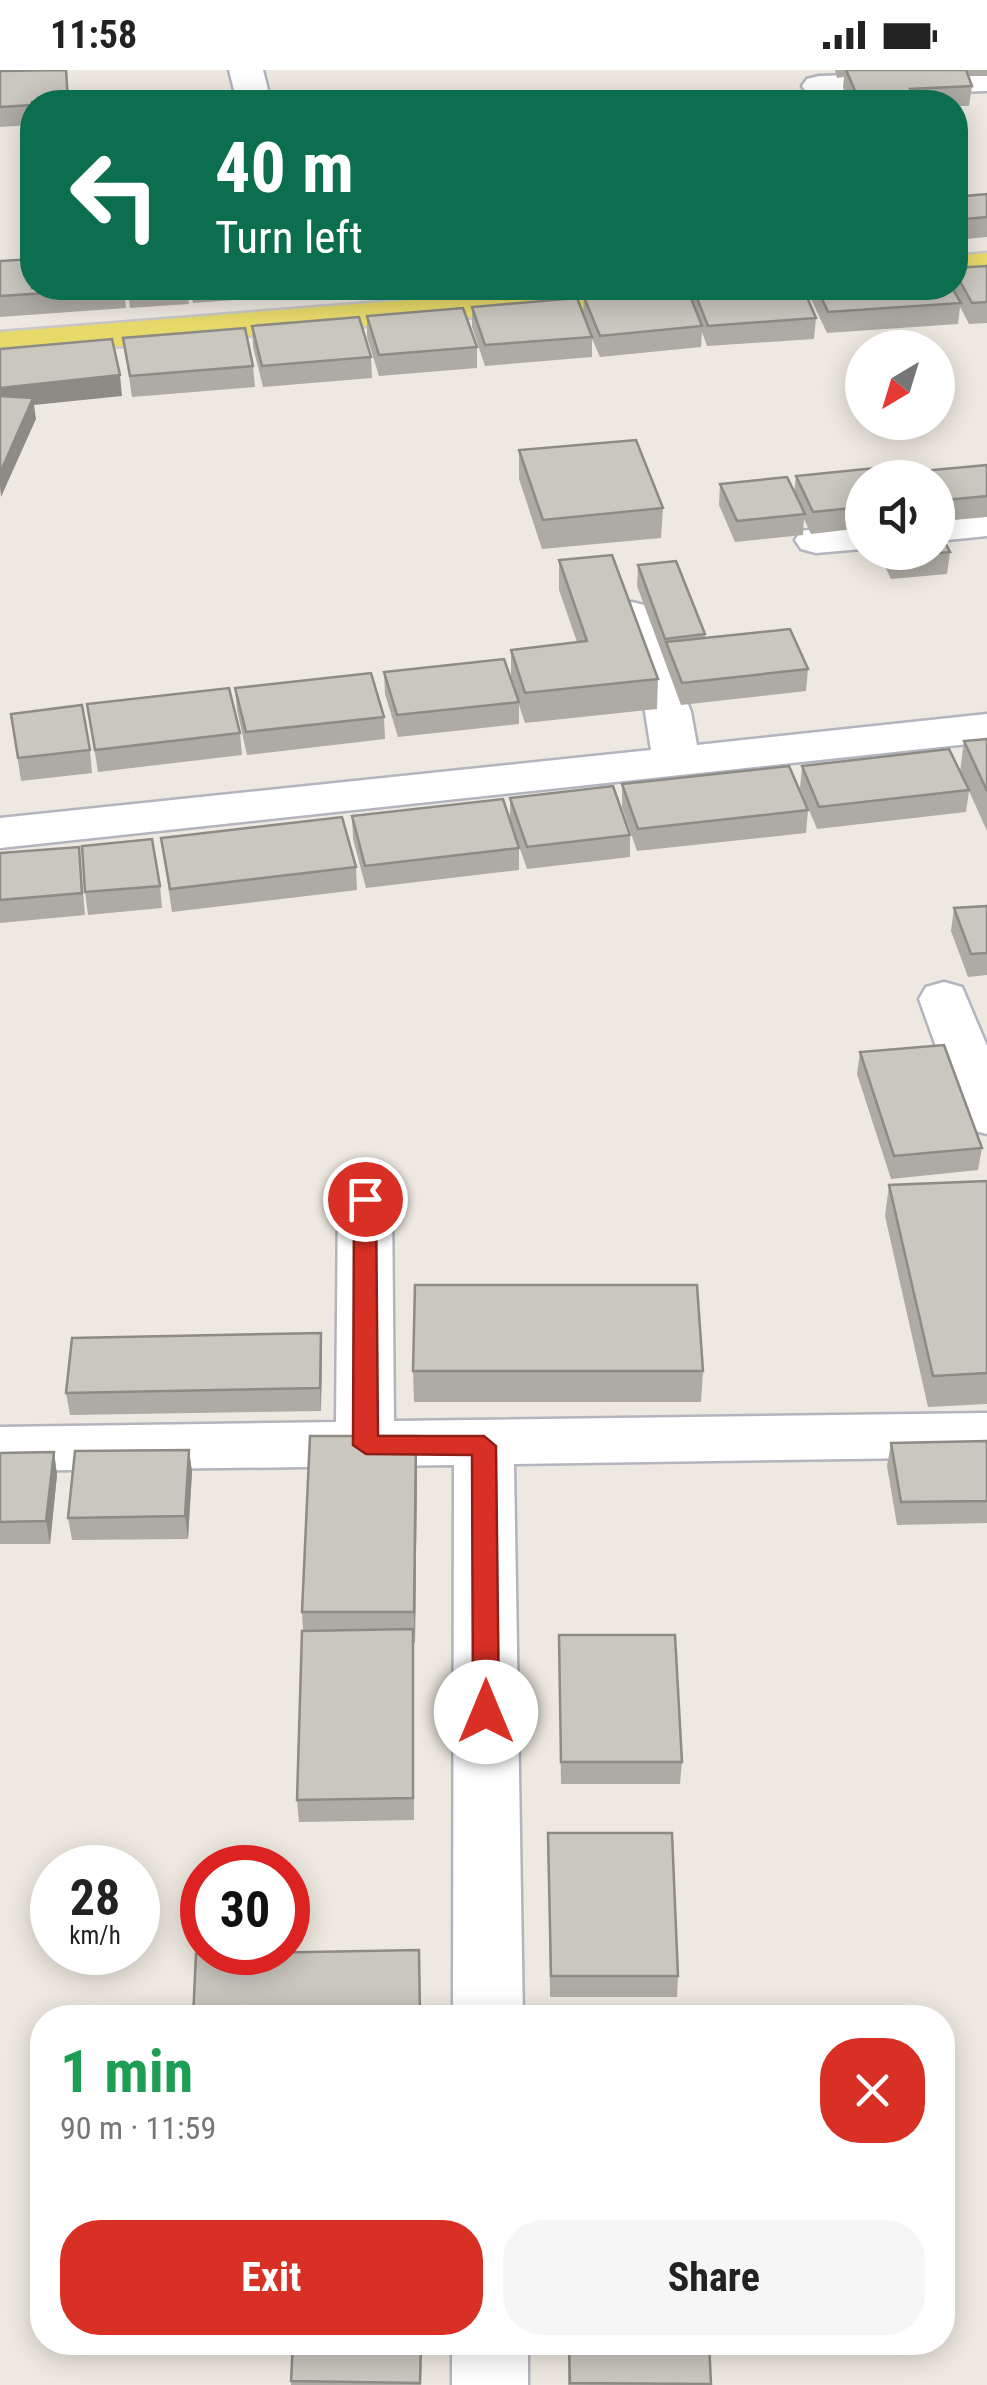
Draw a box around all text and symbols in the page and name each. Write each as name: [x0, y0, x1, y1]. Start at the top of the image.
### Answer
text: 11:58: [50, 13, 137, 57]
text: 40 m: [215, 127, 354, 209]
icon: left: [50, 130, 180, 260]
text: Turn left: [215, 211, 363, 264]
north arrow: [845, 330, 955, 440]
map controls: [845, 330, 955, 570]
button: sound: [845, 460, 955, 570]
pin: [323, 1157, 408, 1242]
icon: arrive: [338, 1172, 393, 1227]
position arrow: [434, 1660, 538, 1764]
speed limit sign: 30: [180, 1845, 310, 1975]
text: 28: [70, 1869, 120, 1927]
text: km/h: [69, 1921, 121, 1950]
text: 1 min: [60, 2036, 193, 2107]
button: close: [820, 2038, 925, 2143]
text: 90 m · 11:59: [60, 2109, 216, 2147]
button: Exit: [60, 2220, 483, 2335]
button: Share: [503, 2220, 925, 2335]

